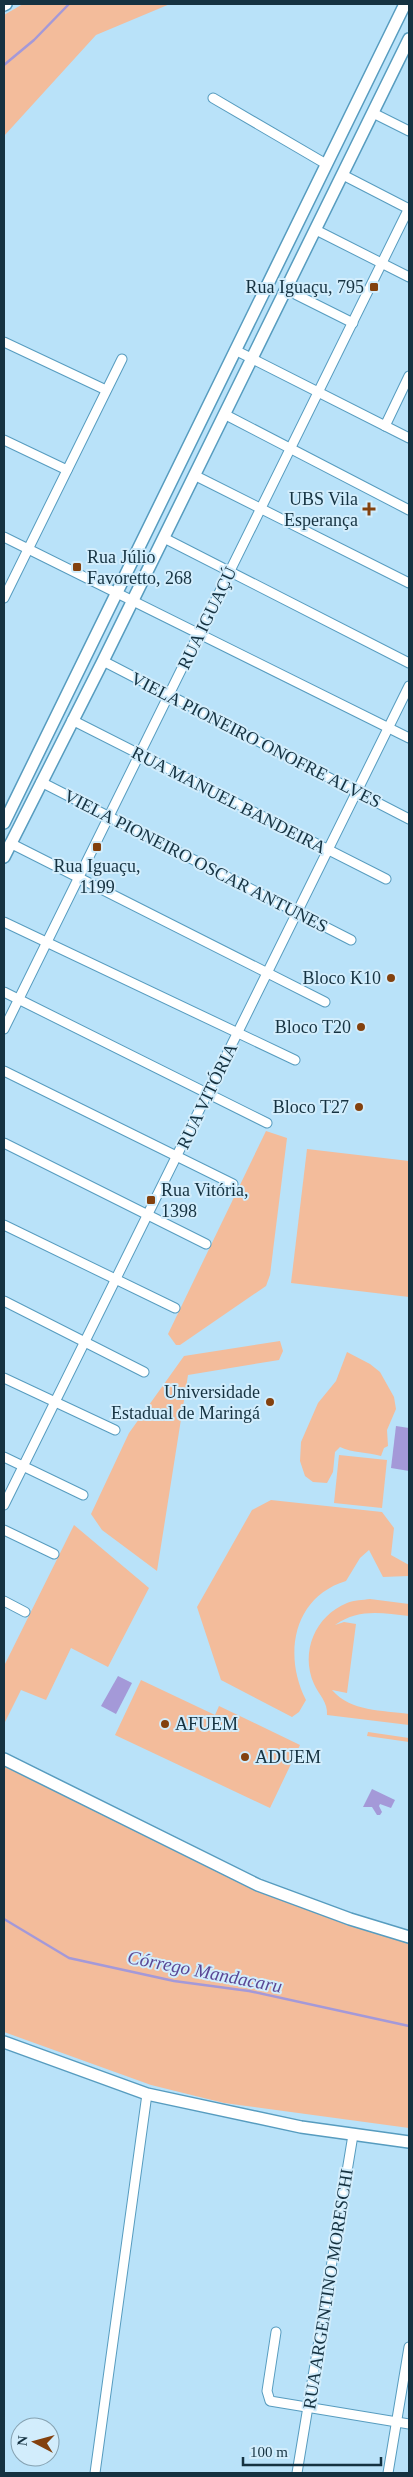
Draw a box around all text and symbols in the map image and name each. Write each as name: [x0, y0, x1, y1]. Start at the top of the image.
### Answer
place label: Rua Iguaçu, 795: [246, 277, 364, 297]
marker: Rua Iguaçu, 795: [368, 281, 380, 293]
place label: UBS Vila Esperança: [284, 489, 358, 530]
marker: UBS Vila Esperança: [362, 502, 376, 516]
place label: Rua Júlio Favoretto, 268: [87, 547, 192, 588]
marker: Rua Júlio Favoretto, 268: [71, 561, 83, 573]
street label: RUA IGUAÇÚ: [173, 563, 240, 672]
street label: VIELA PIONEIRO ONOFRE ALVES: [128, 668, 384, 812]
street label: RUA MANUEL BANDEIRA: [129, 742, 329, 858]
street label: VIELA PIONEIRO OSCAR ANTUNES: [61, 785, 331, 937]
marker: Rua Iguaçu, 1199: [91, 841, 103, 853]
place label: Rua Iguaçu, 1199: [54, 856, 140, 897]
place label: Bloco K10: [303, 968, 381, 988]
marker: Bloco K10: [385, 972, 397, 984]
place label: Bloco T20: [275, 1017, 351, 1037]
marker: Bloco T20: [355, 1021, 367, 1033]
street label: RUA VITÓRIA: [172, 1039, 241, 1152]
place label: Bloco T27: [273, 1097, 349, 1117]
marker: Bloco T27: [353, 1101, 365, 1113]
place label: Rua Vitória, 1398: [161, 1180, 249, 1221]
marker: Rua Vitória, 1398: [145, 1194, 157, 1206]
place label: Universidade Estadual de Maringá: [111, 1382, 260, 1423]
marker: Universidade Estadual de Maringá: [264, 1396, 276, 1408]
place label: AFUEM: [175, 1714, 238, 1734]
marker: AFUEM: [159, 1718, 171, 1730]
place label: ADUEM: [255, 1747, 321, 1767]
marker: ADUEM: [239, 1751, 251, 1763]
water label: Córrego Mandacaru: [126, 1946, 284, 1997]
street label: RUA ARGENTINO MORESCHI: [299, 2167, 357, 2411]
north arrow: [10, 2417, 60, 2467]
scale bar: [243, 2434, 380, 2466]
text: N: [15, 2435, 31, 2447]
text: 100 m: [250, 2444, 288, 2460]

